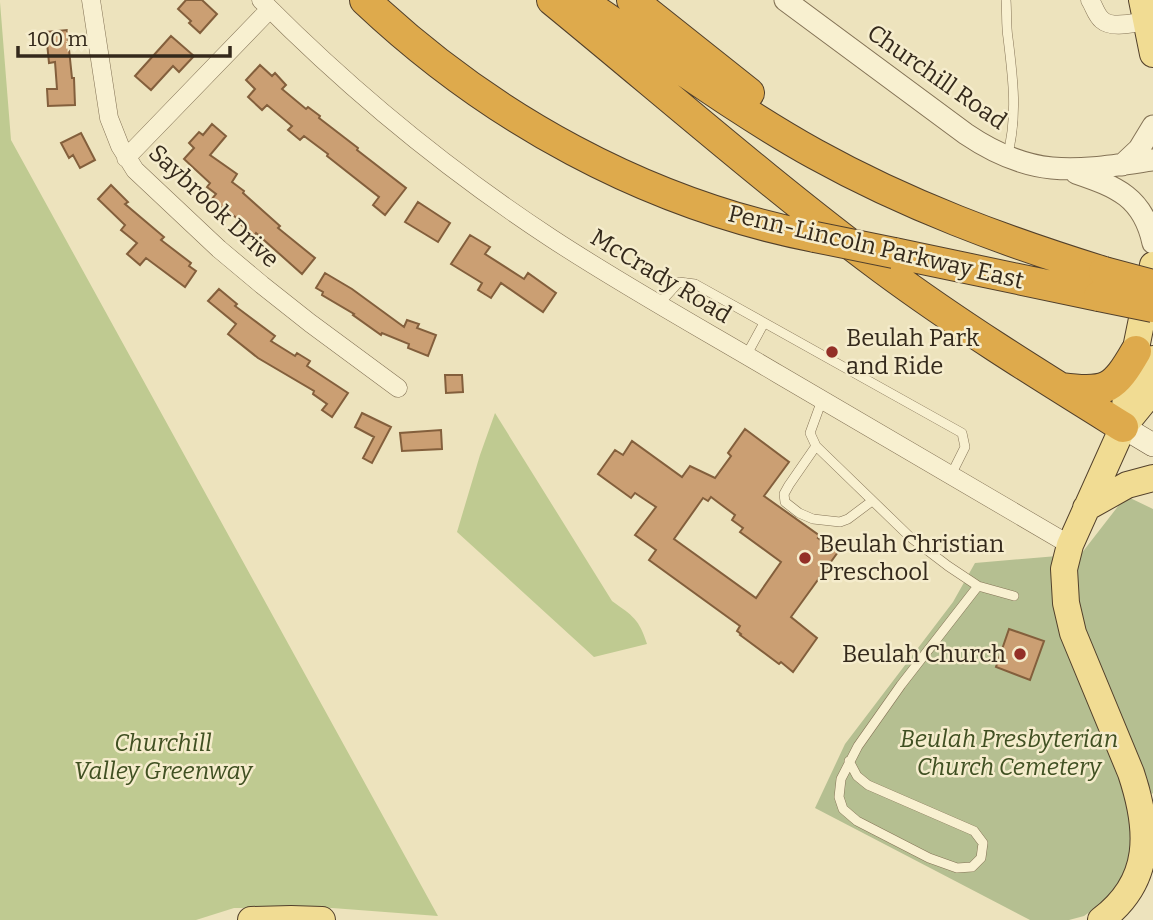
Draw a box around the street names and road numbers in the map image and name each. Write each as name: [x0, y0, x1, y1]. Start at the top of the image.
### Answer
street label: Churchill Road: [862, 19, 1012, 135]
street label: Saybrook Drive: [143, 139, 285, 273]
street label: Penn-Lincoln Parkway East: [725, 199, 1027, 295]
street label: McCrady Road: [586, 223, 736, 329]

